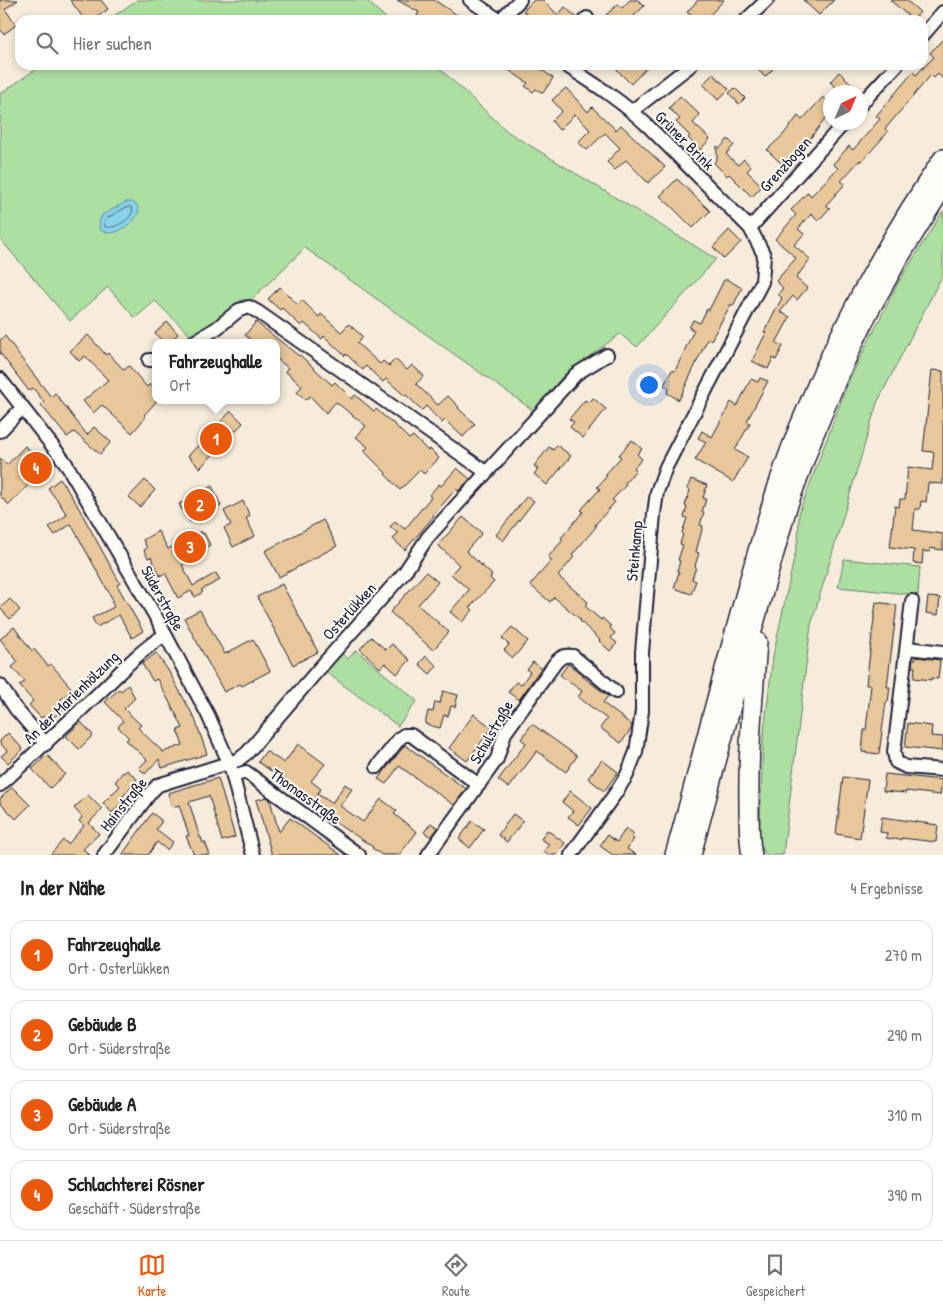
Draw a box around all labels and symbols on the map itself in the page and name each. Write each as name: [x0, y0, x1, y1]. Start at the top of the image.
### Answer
north arrow: [823, 85, 868, 130]
street label: Grüner Brink: [651, 106, 720, 175]
street label: Grenzbogen: [754, 131, 816, 197]
your location: [636, 372, 662, 398]
pin: 1: [200, 420, 232, 458]
pin: 4: [20, 449, 52, 487]
pin: 2: [184, 486, 216, 524]
street label: Steinkamp: [620, 520, 648, 582]
pin: 3: [174, 528, 206, 566]
street label: Süderstraße: [136, 561, 190, 635]
street label: Osterlükken: [317, 577, 381, 645]
street label: An der Marienhölzung: [18, 646, 124, 748]
street label: Schulstraße: [464, 696, 518, 768]
street label: Thomasstraße: [266, 763, 347, 830]
street label: Hainstraße: [94, 772, 152, 836]

